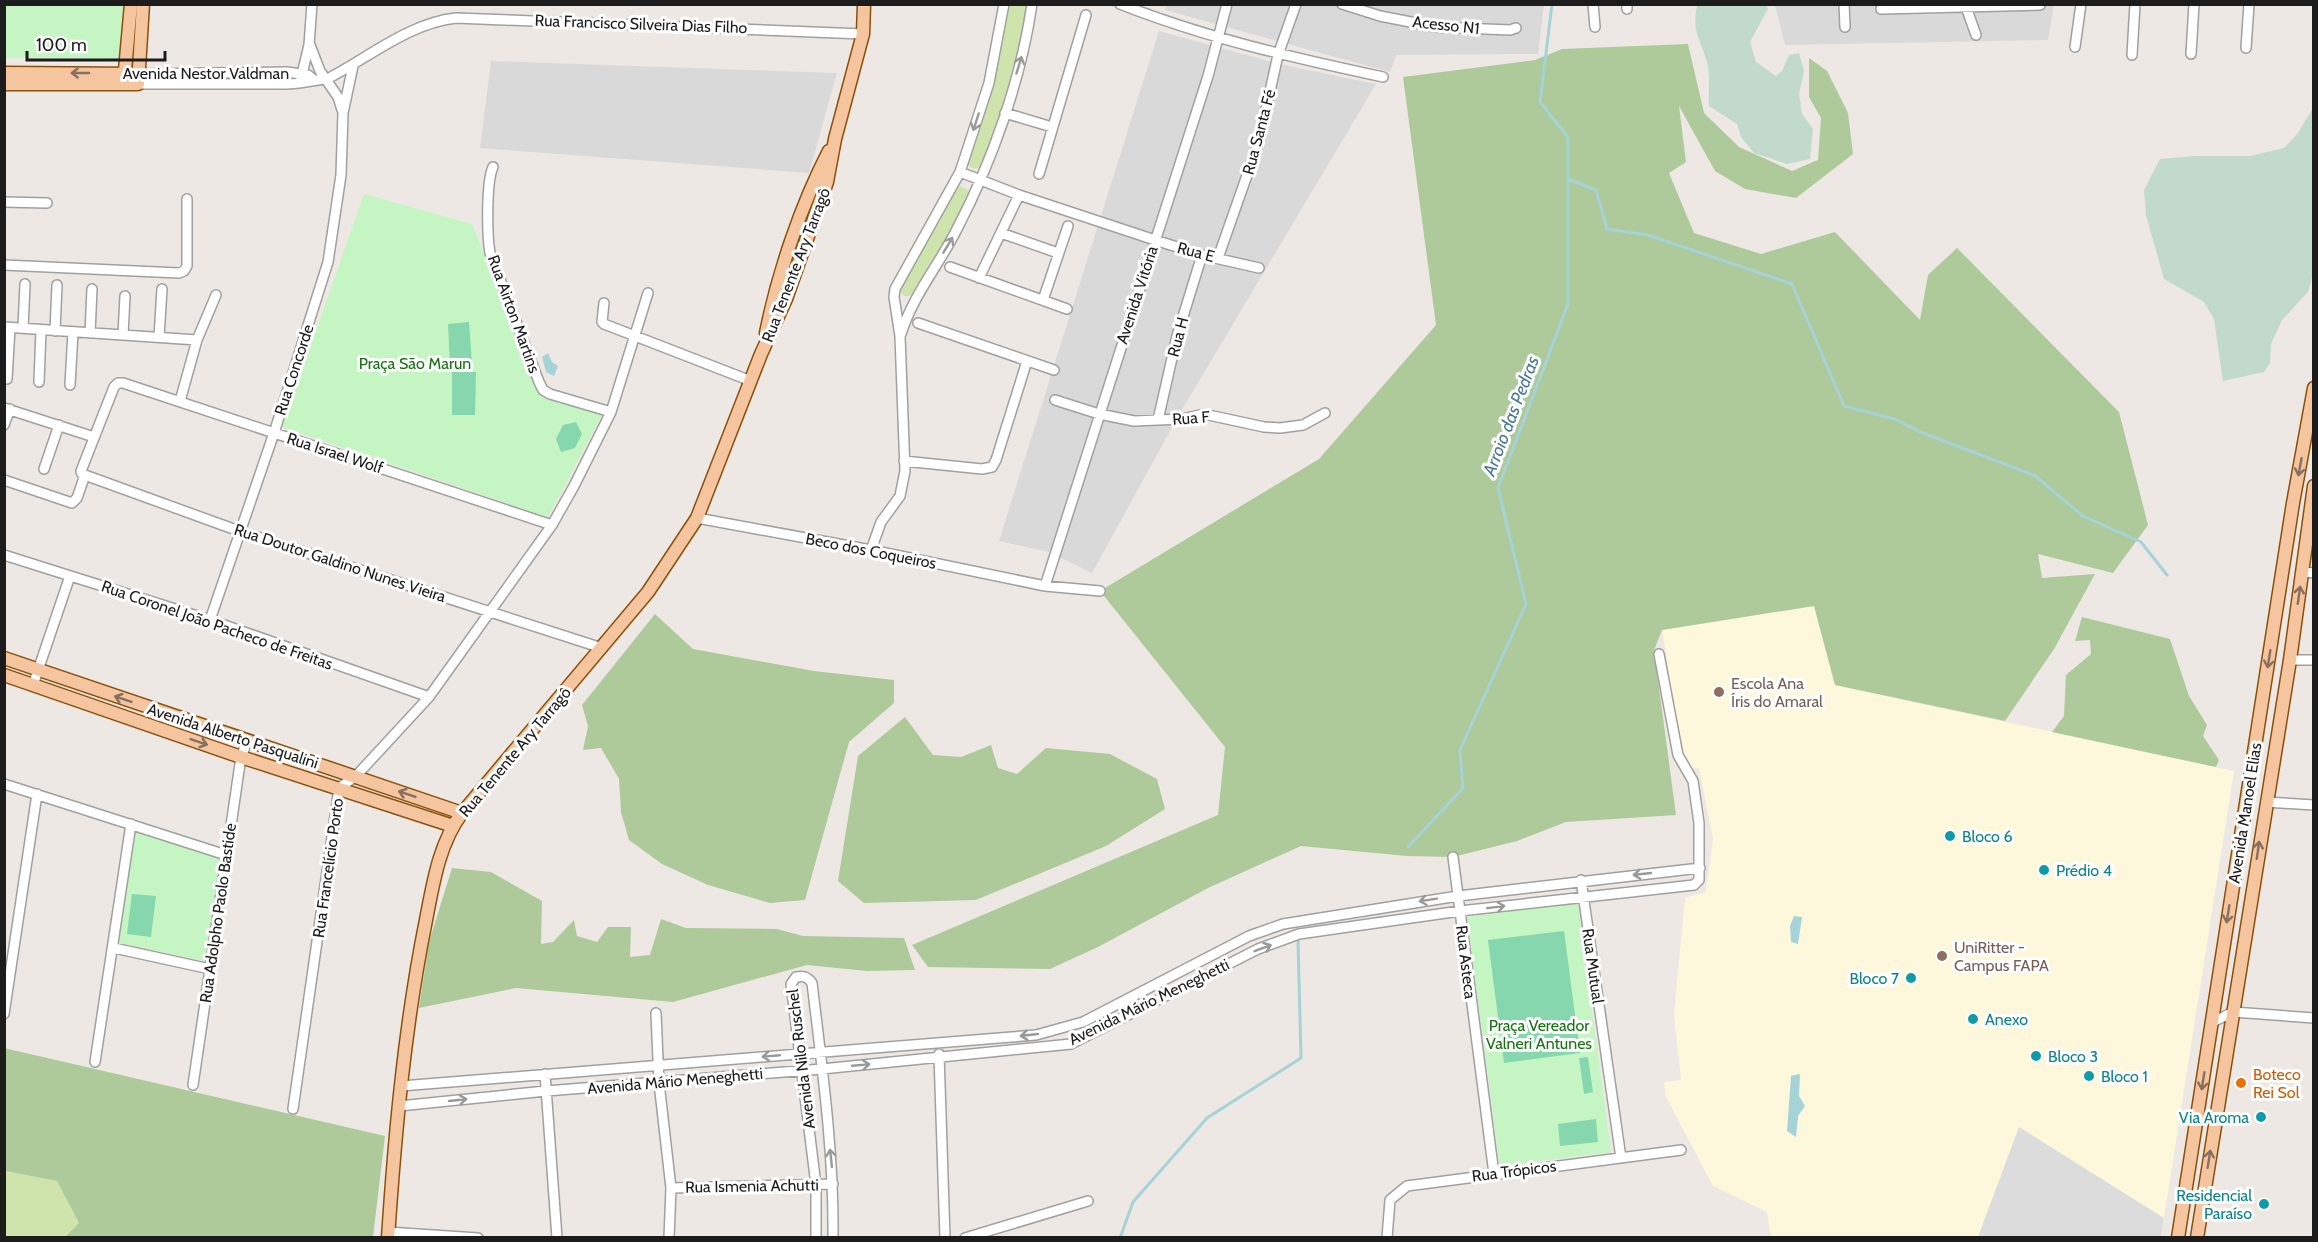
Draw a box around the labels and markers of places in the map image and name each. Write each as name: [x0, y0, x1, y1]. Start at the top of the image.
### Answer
place label: Escola Ana Íris do Amaral: [1731, 674, 1823, 711]
marker: Escola Ana Íris do Amaral: [1712, 685, 1726, 699]
place label: Bloco 6: [1962, 827, 2013, 846]
marker: Bloco 6: [1943, 829, 1957, 843]
place label: Prédio 4: [2056, 861, 2112, 880]
marker: Prédio 4: [2037, 863, 2051, 877]
place label: UniRitter - Campus FAPA: [1954, 938, 2049, 975]
marker: UniRitter - Campus FAPA: [1935, 949, 1949, 963]
place label: Bloco 7: [1849, 969, 1899, 988]
marker: Bloco 7: [1904, 971, 1918, 985]
place label: Anexo: [1985, 1010, 2028, 1029]
marker: Anexo: [1966, 1012, 1980, 1026]
place label: Bloco 3: [2048, 1047, 2098, 1066]
marker: Bloco 3: [2029, 1049, 2043, 1063]
place label: Boteco Rei Sol: [2253, 1065, 2301, 1102]
place label: Bloco 1: [2101, 1067, 2148, 1086]
marker: Bloco 1: [2082, 1069, 2096, 1083]
marker: Boteco Rei Sol: [2234, 1076, 2248, 1090]
place label: Via Aroma: [2179, 1108, 2249, 1127]
marker: Via Aroma: [2254, 1110, 2268, 1124]
place label: Residencial Paraíso: [2176, 1186, 2252, 1223]
marker: Residencial Paraíso: [2257, 1197, 2271, 1211]

